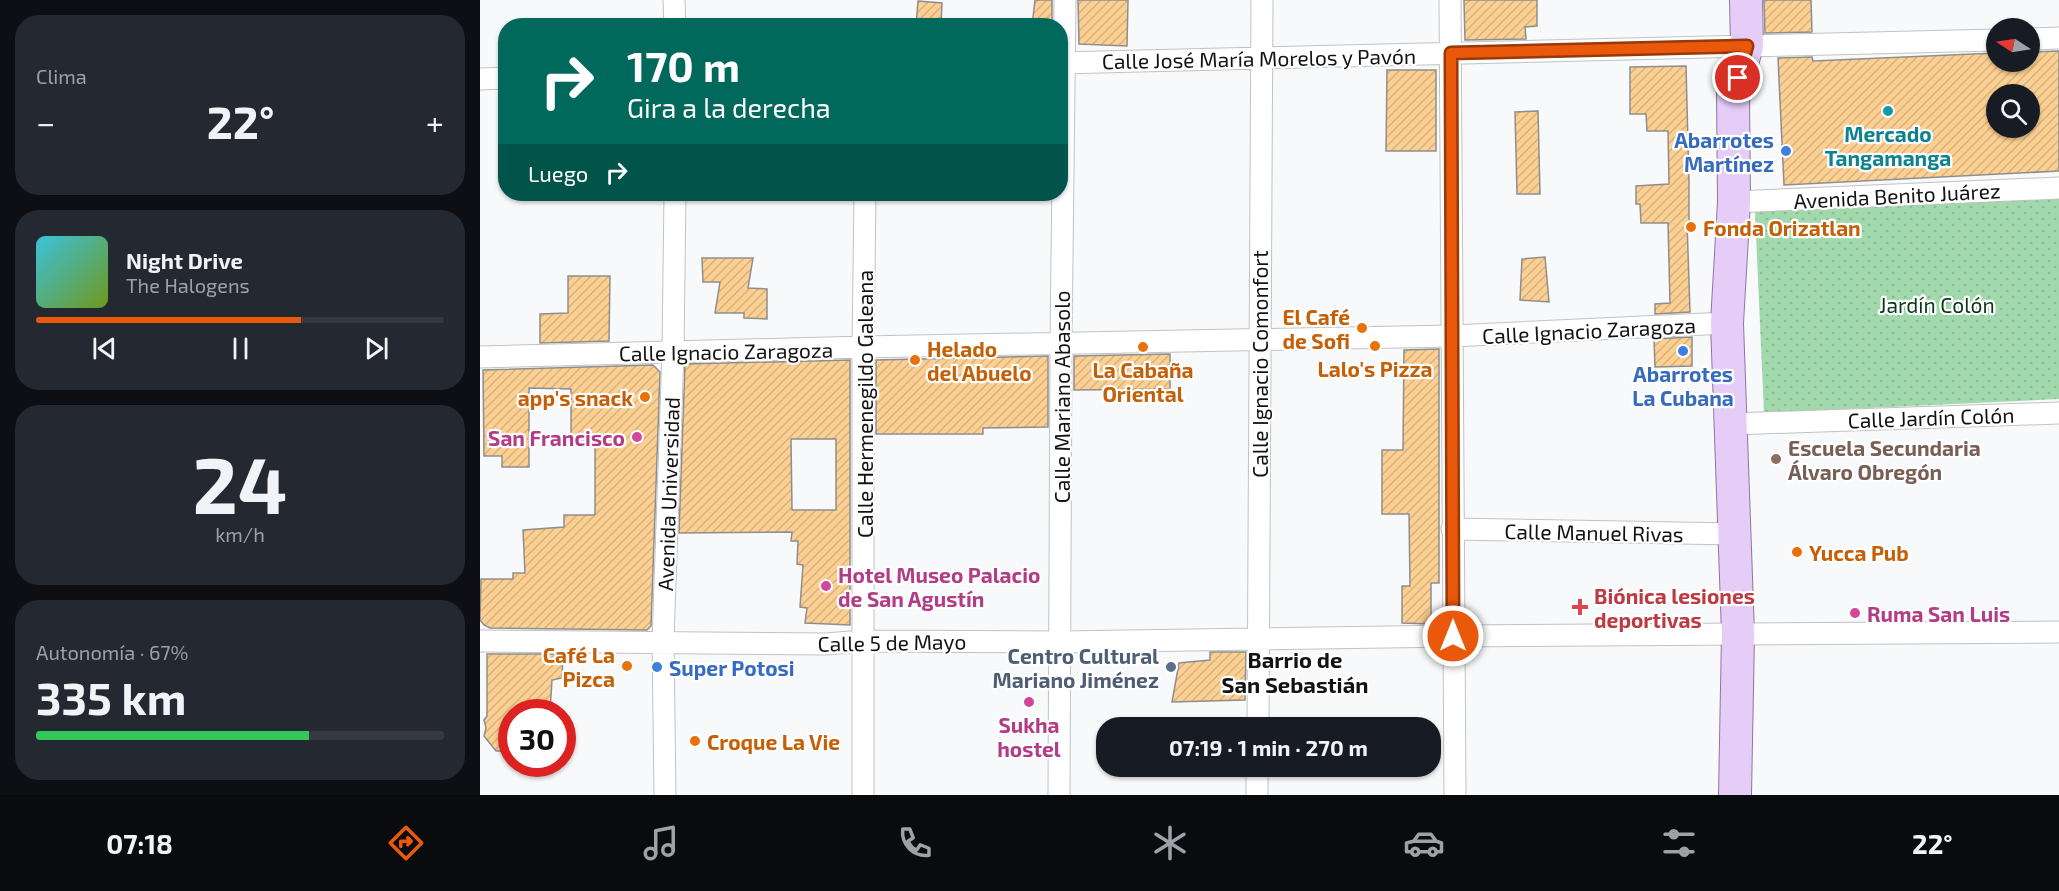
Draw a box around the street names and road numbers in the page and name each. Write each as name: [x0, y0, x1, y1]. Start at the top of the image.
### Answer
street label: Calle José María Morelos y Pavón: [1102, 43, 1416, 73]
street label: Avenida Benito Juárez: [1793, 177, 2001, 213]
street label: Calle Ignacio Comonfort: [1247, 250, 1272, 478]
street label: Calle Hermenegildo Galeana: [852, 270, 877, 538]
street label: Calle Mariano Abasolo: [1049, 291, 1074, 503]
street label: Calle Ignacio Zaragoza: [1481, 312, 1697, 348]
street label: Calle Ignacio Zaragoza: [619, 337, 833, 365]
street label: Avenida Universidad: [652, 397, 684, 591]
street label: Calle Jardín Colón: [1847, 402, 2015, 432]
street label: Calle Manuel Rivas: [1504, 518, 1684, 546]
street label: Calle 5 de Mayo: [817, 628, 967, 656]

